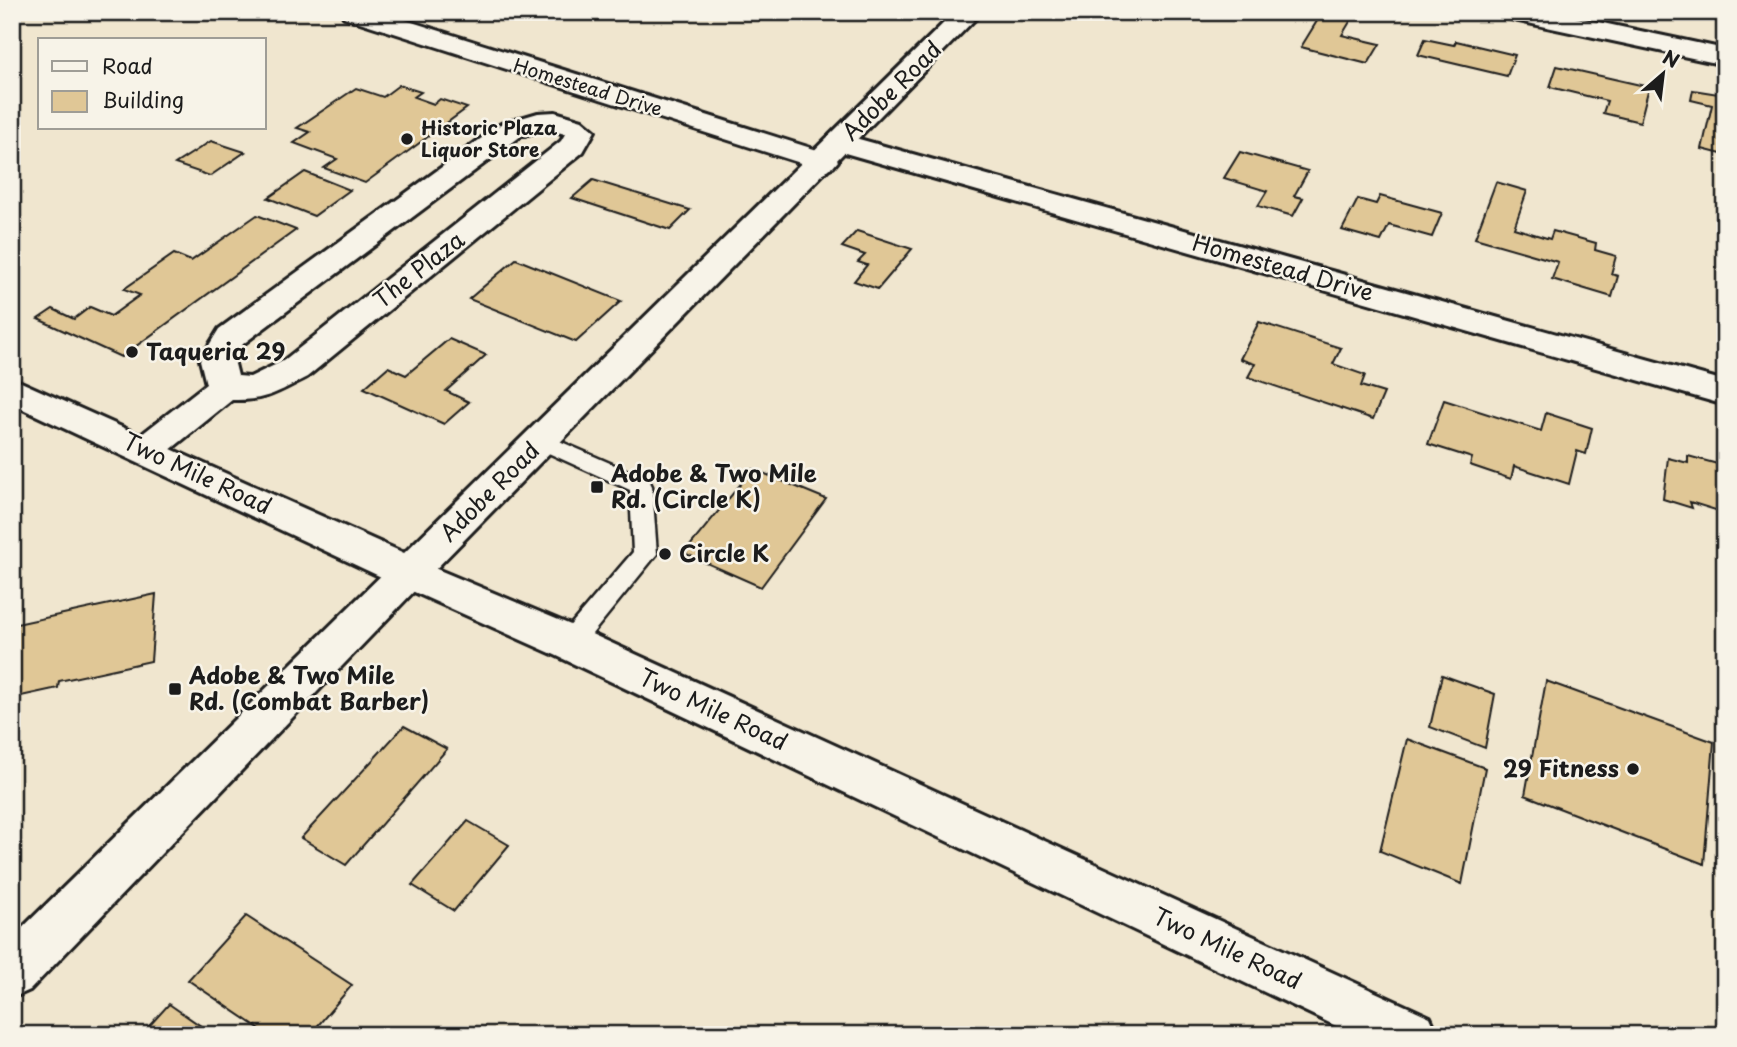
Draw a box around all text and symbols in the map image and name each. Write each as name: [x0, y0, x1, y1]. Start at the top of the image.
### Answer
street label: Adobe Road: [833, 32, 949, 148]
legend: [38, 38, 266, 130]
north arrow: [1628, 38, 1698, 108]
text: N: [1658, 42, 1685, 74]
text: Road: [102, 49, 153, 81]
street label: Homestead Drive: [510, 50, 666, 122]
text: Building: [102, 83, 184, 115]
place label: Historic Plaza Liquor Store: [421, 113, 557, 163]
marker: Historic Plaza Liquor Store: [399, 131, 415, 147]
street label: The Plaza: [365, 222, 472, 316]
street label: Homestead Drive: [1189, 224, 1378, 309]
place label: Taqueria 29: [146, 333, 285, 368]
marker: Taqueria 29: [124, 344, 140, 360]
street label: Two Mile Road: [117, 423, 278, 522]
street label: Adobe Road: [431, 433, 547, 549]
place label: Adobe & Two Mile Rd. (Circle K): [610, 455, 817, 516]
marker: Adobe & Two Mile Rd. (Circle K): [589, 479, 605, 495]
place label: Circle K: [679, 535, 769, 570]
marker: Circle K: [657, 546, 673, 562]
place label: Adobe & Two Mile Rd. (Combat Barber): [188, 657, 429, 718]
street label: Two Mile Road: [633, 659, 794, 758]
marker: Adobe & Two Mile Rd. (Combat Barber): [167, 681, 183, 697]
place label: 29 Fitness: [1503, 750, 1619, 785]
marker: 29 Fitness: [1625, 761, 1641, 777]
street label: Two Mile Road: [1147, 898, 1308, 997]

